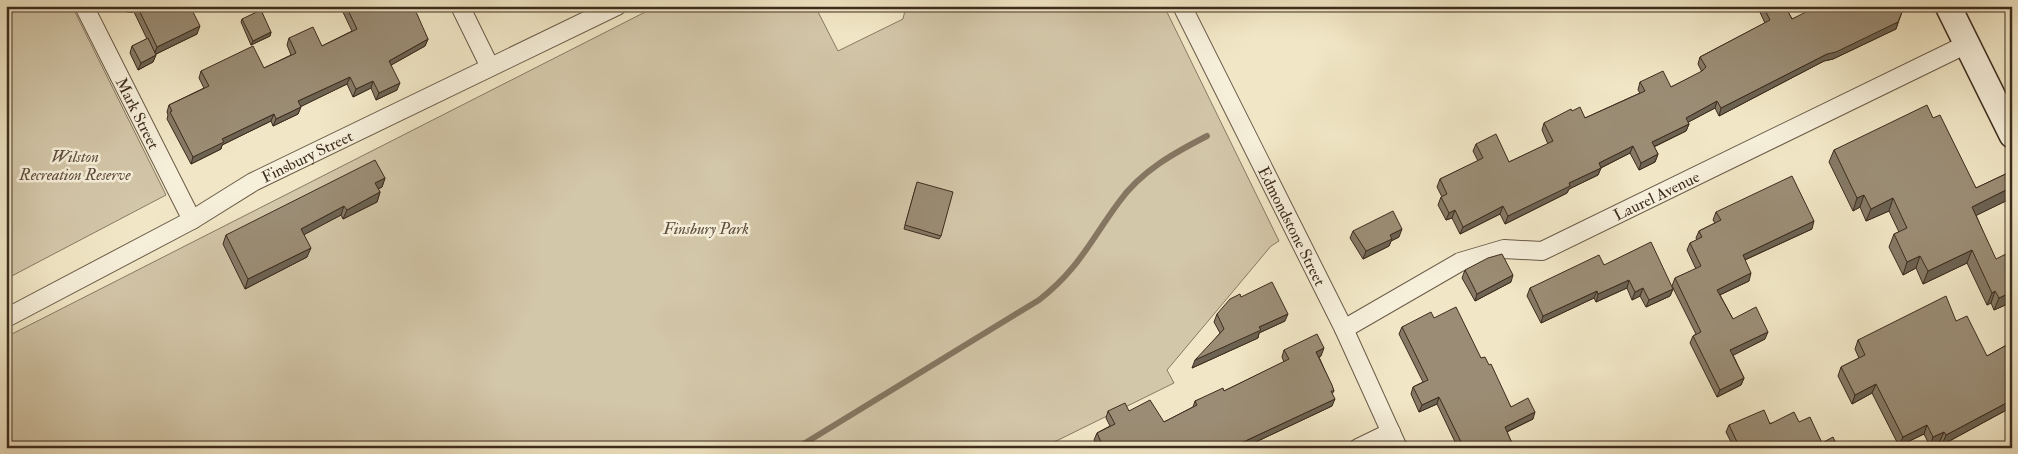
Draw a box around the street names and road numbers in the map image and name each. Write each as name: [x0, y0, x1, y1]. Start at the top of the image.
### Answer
street label: Mark Street: [111, 74, 164, 153]
street label: Finsbury Street: [258, 126, 356, 187]
street label: Edmondstone Street: [1253, 163, 1330, 289]
street label: Laurel Avenue: [1611, 167, 1703, 226]

